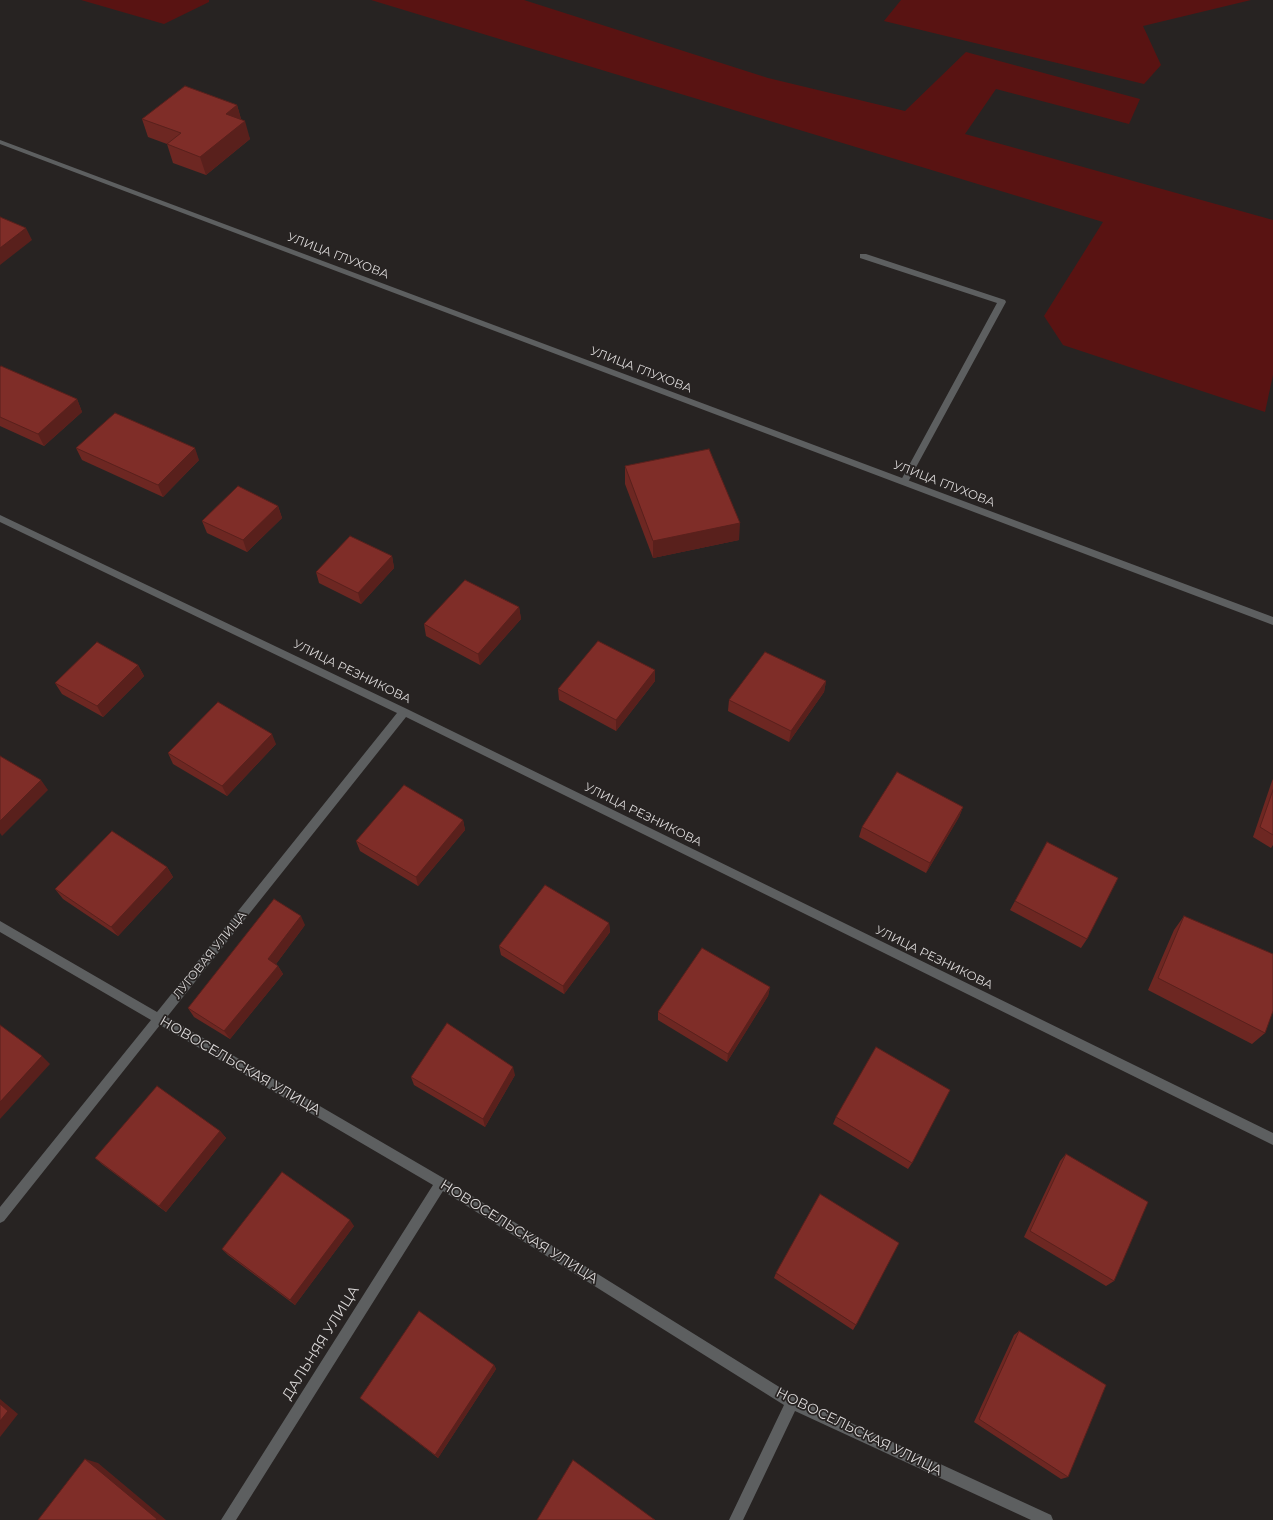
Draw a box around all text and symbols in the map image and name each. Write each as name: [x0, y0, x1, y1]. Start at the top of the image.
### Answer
street label: УЛИЦА ГЛУХОВА: [285, 230, 391, 282]
street label: УЛИЦА ГЛУХОВА: [588, 344, 694, 396]
street label: УЛИЦА ГЛУХОВА: [891, 458, 997, 510]
street label: УЛИЦА РЕЗНИКОВА: [291, 637, 413, 707]
street label: УЛИЦА РЕЗНИКОВА: [582, 780, 704, 850]
street label: ЛУГОВАЯ УЛИЦА: [170, 908, 250, 1002]
street label: УЛИЦА РЕЗНИКОВА: [873, 923, 995, 993]
street label: НОВОСЕЛЬСКАЯ УЛИЦА: [157, 1013, 323, 1119]
street label: НОВОСЕЛЬСКАЯ УЛИЦА: [437, 1176, 601, 1288]
street label: ДАЛЬНЯЯ УЛИЦА: [279, 1283, 363, 1403]
street label: НОВОСЕЛЬСКАЯ УЛИЦА: [773, 1384, 945, 1480]

